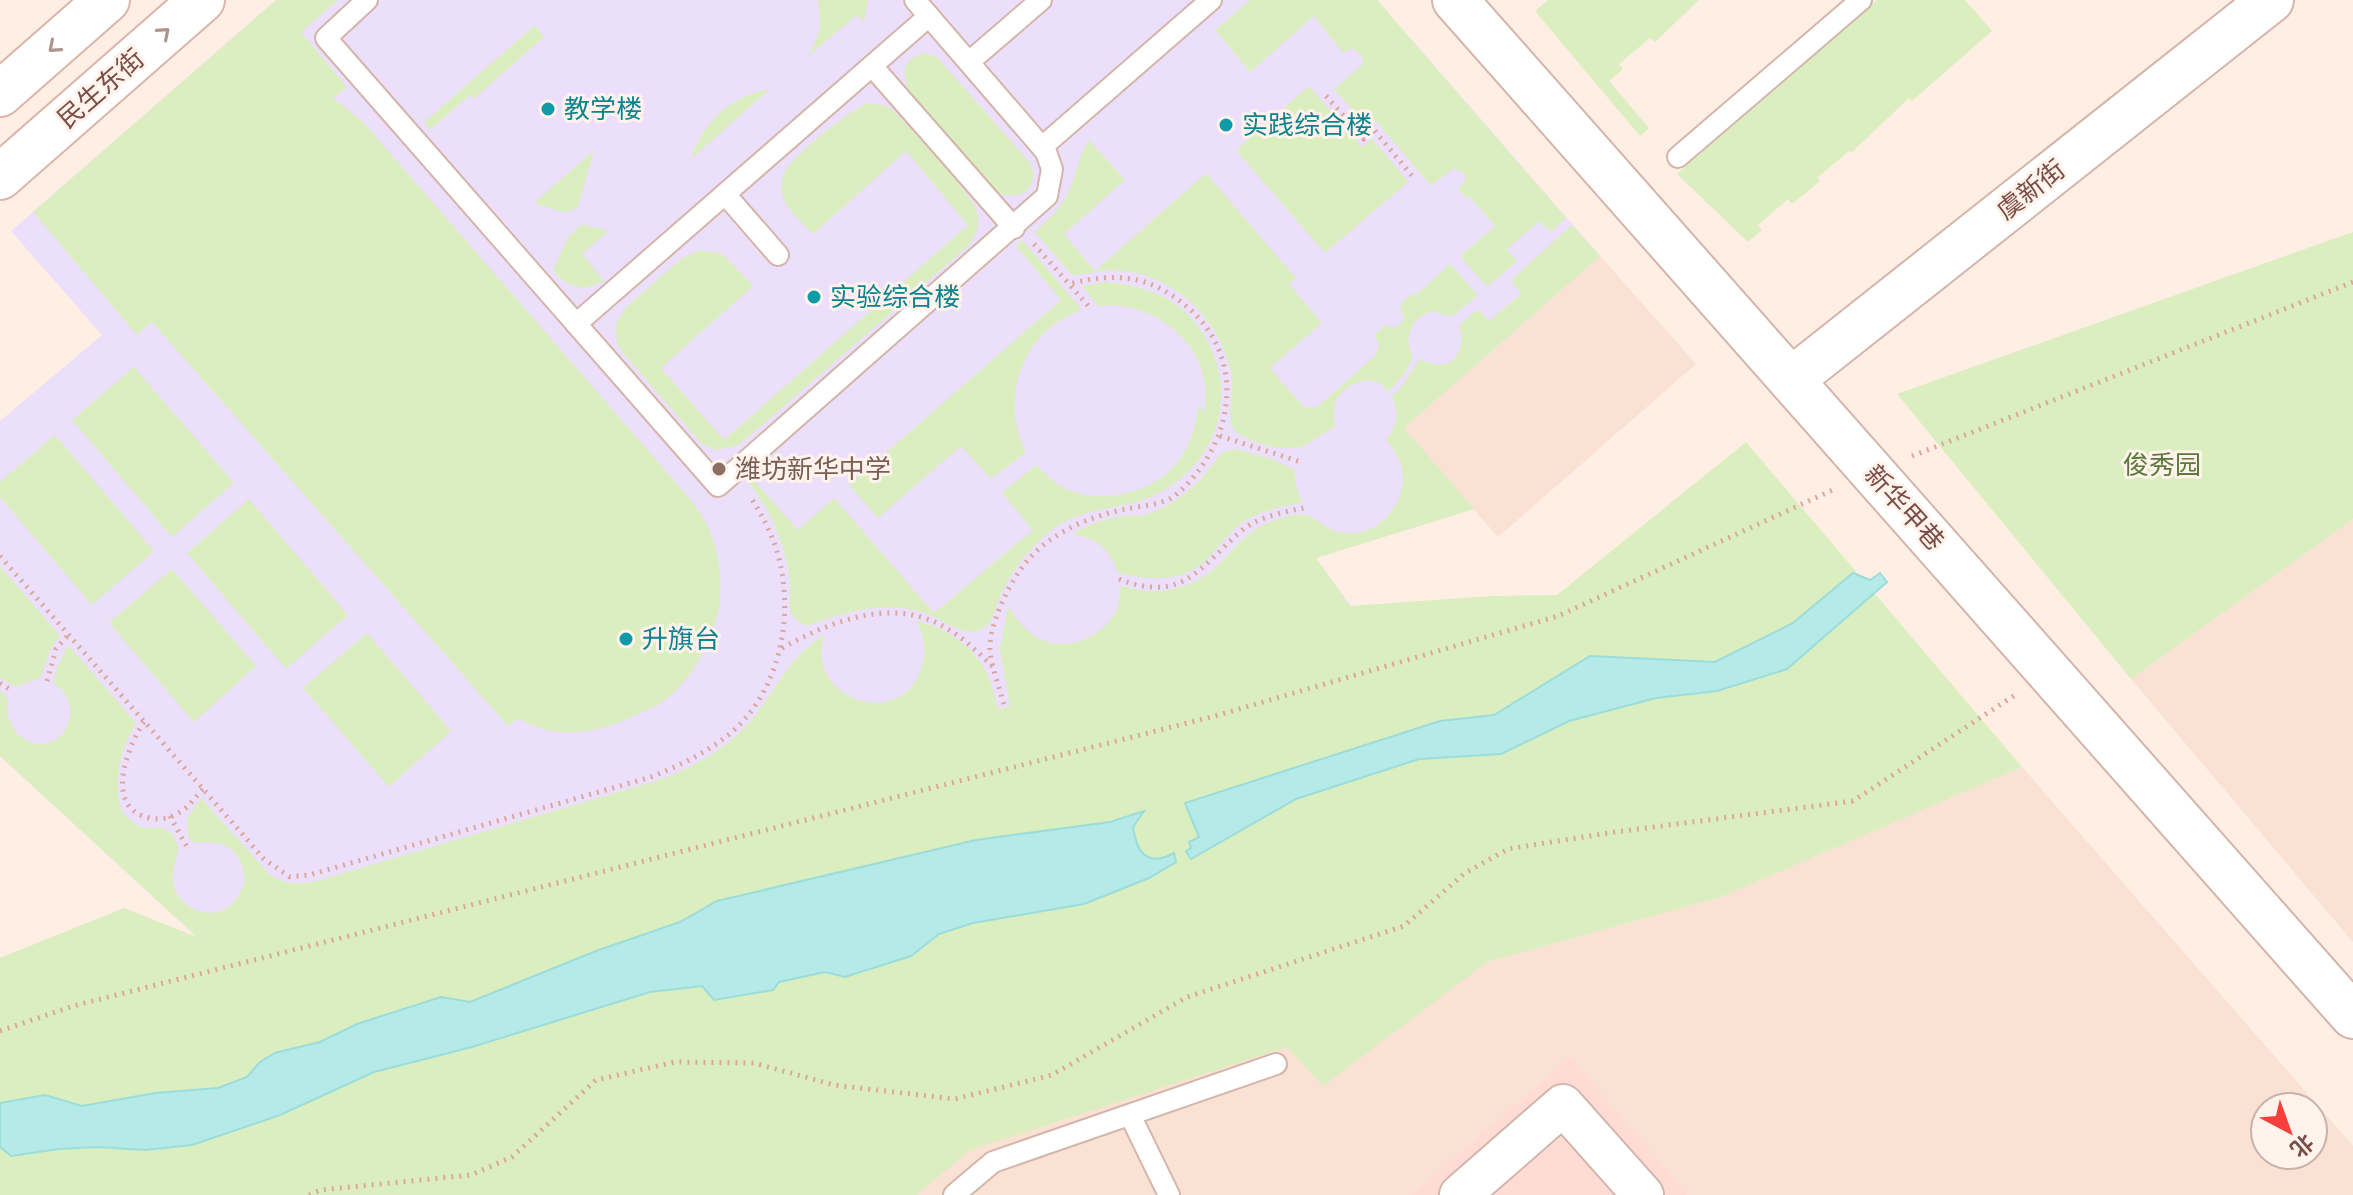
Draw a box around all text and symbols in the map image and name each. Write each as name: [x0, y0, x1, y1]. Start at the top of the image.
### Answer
one-way arrow: [154, 29, 169, 43]
one-way arrow: [48, 37, 63, 52]
street label: 民生东街: [52, 43, 150, 135]
place label: 教学楼: [564, 94, 642, 125]
marker: 教学楼: [539, 100, 557, 118]
place label: 实践综合楼: [1242, 110, 1372, 141]
marker: 实践综合楼: [1217, 116, 1235, 134]
street label: 虞新街: [1991, 154, 2071, 226]
place label: 实验综合楼: [830, 282, 960, 313]
marker: 实验综合楼: [805, 288, 823, 306]
park label: 俊秀园: [2123, 450, 2201, 481]
place label: 潍坊新华中学: [735, 454, 891, 485]
street label: 新华甲巷: [1858, 459, 1950, 557]
marker: 潍坊新华中学: [710, 460, 728, 478]
place label: 升旗台: [642, 624, 720, 655]
marker: 升旗台: [617, 630, 635, 648]
north arrow: [2249, 1091, 2329, 1171]
text: 北: [2285, 1128, 2318, 1162]

